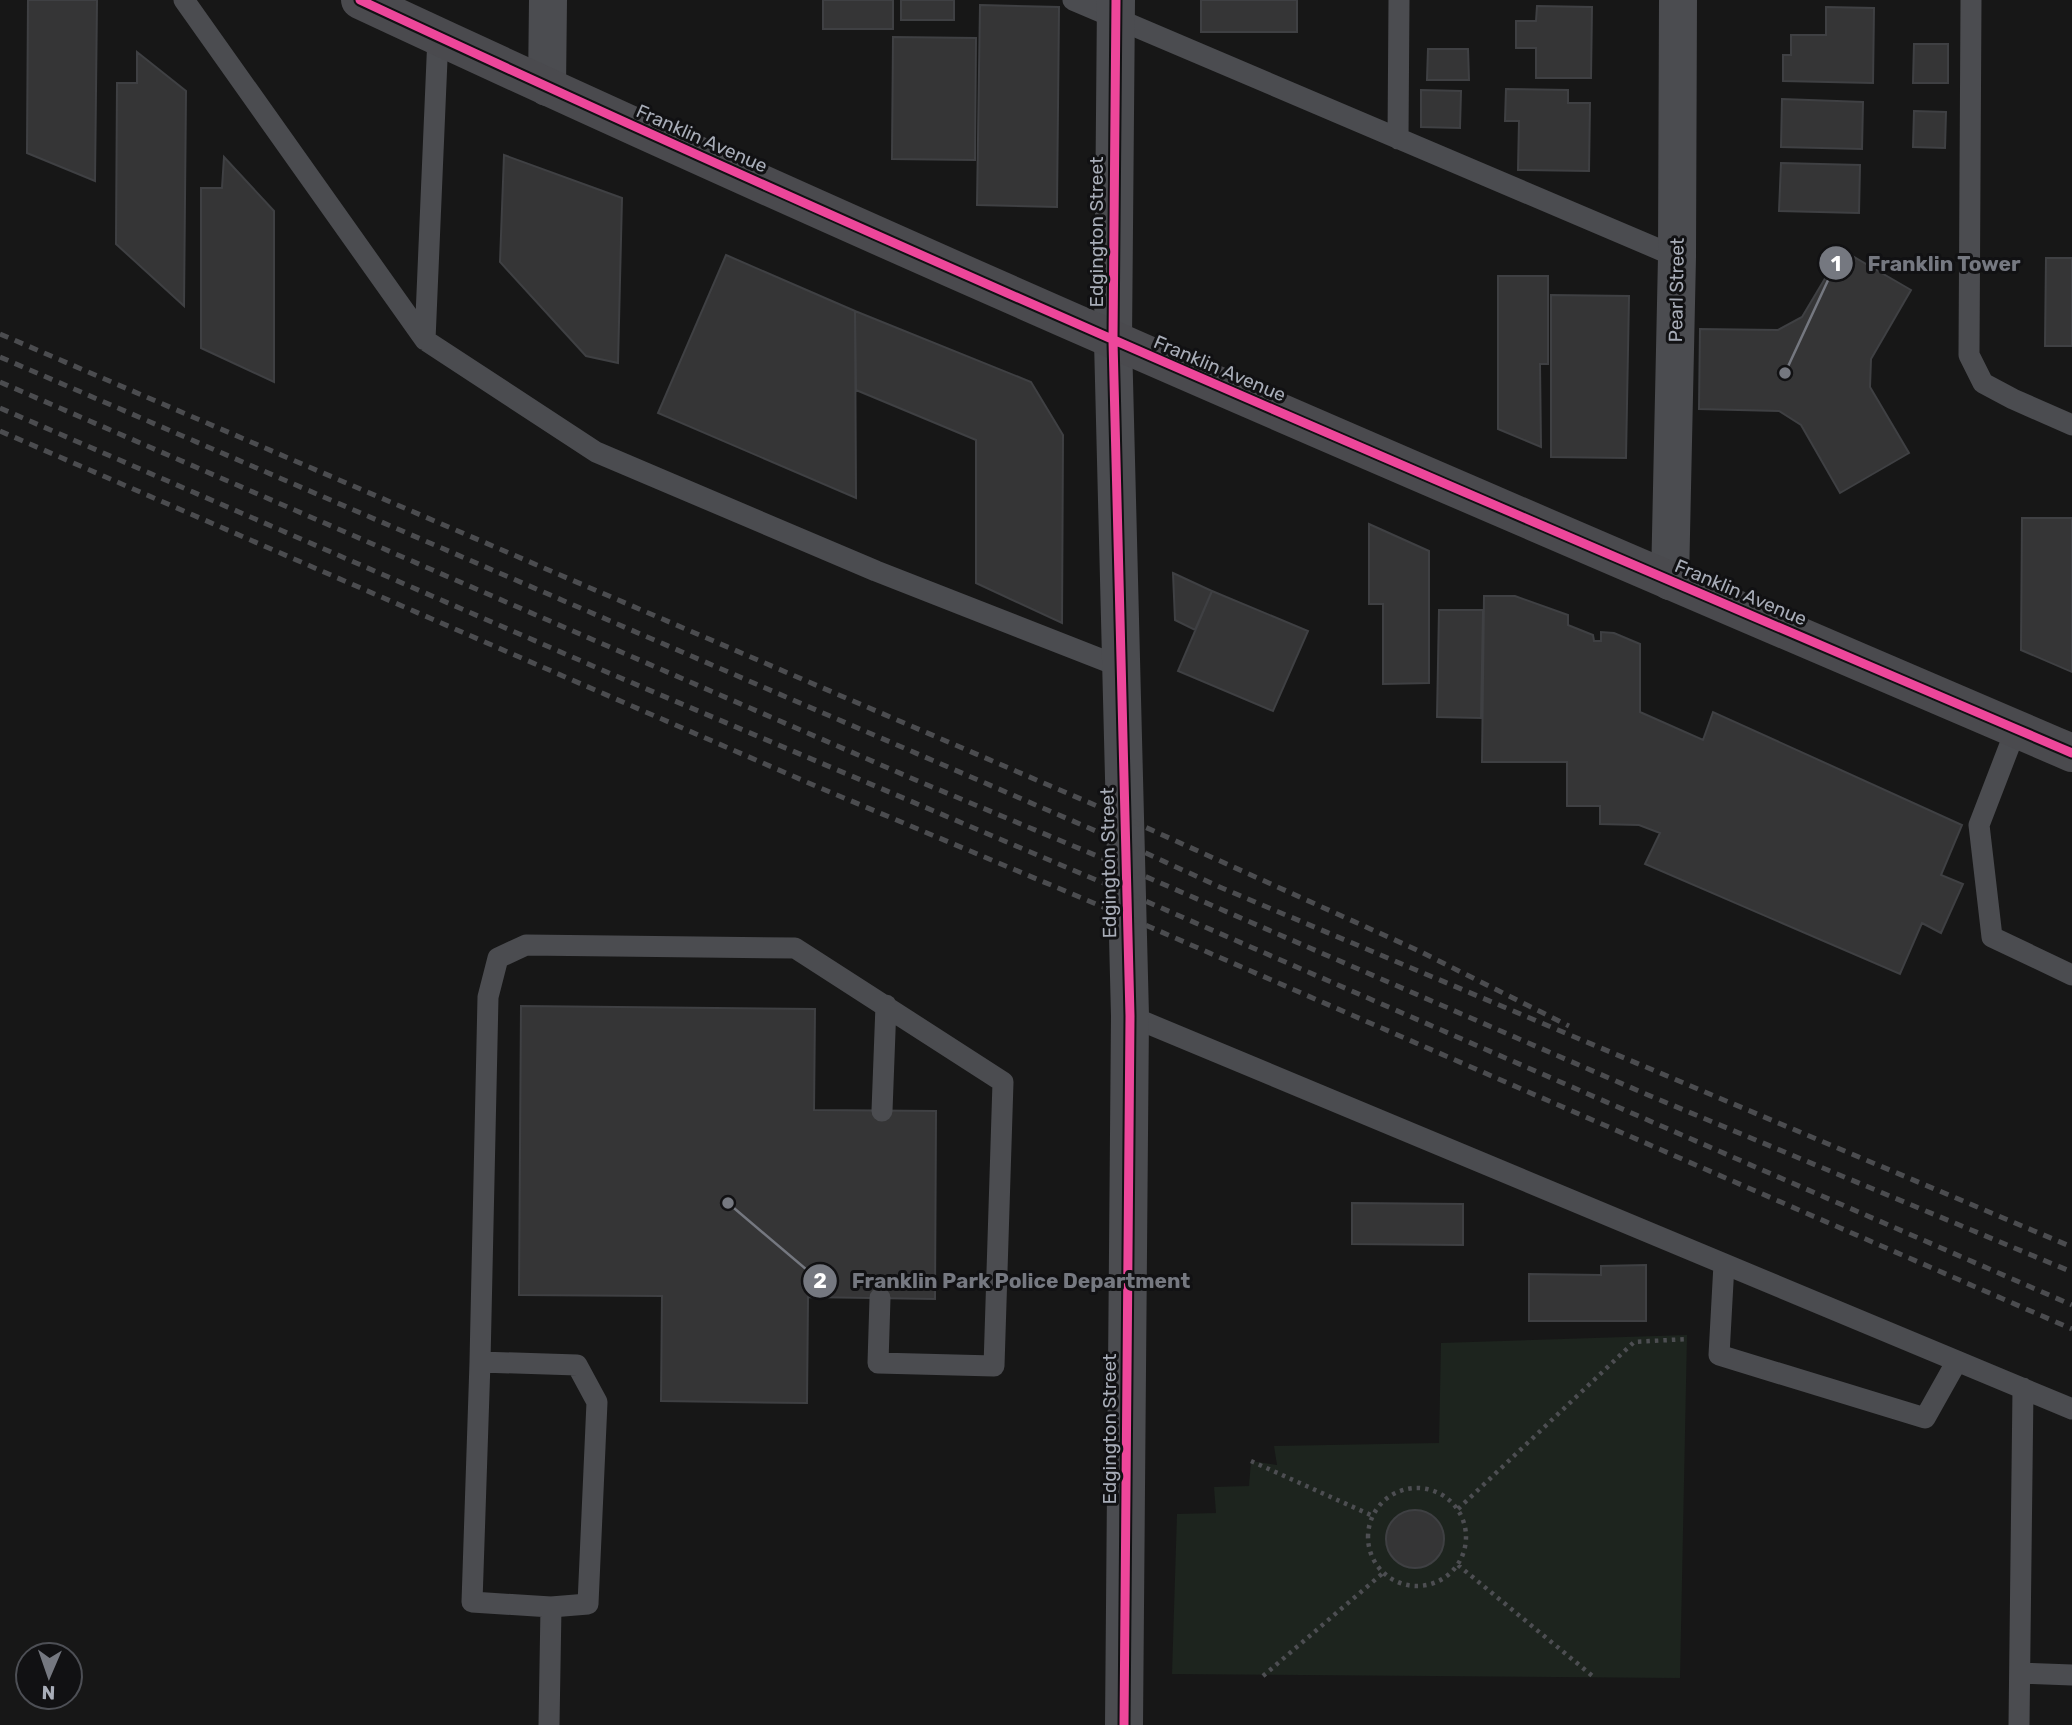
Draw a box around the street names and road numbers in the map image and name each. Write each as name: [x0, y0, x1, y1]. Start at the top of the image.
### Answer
street label: Franklin Avenue: [633, 99, 771, 178]
street label: Edgington Street: [1085, 156, 1108, 307]
street label: Pearl Street: [1664, 237, 1689, 343]
street label: Franklin Avenue: [1150, 330, 1289, 407]
street label: Franklin Avenue: [1671, 554, 1810, 631]
street label: Edgington Street: [1096, 787, 1121, 939]
street label: Edgington Street: [1098, 1353, 1121, 1504]

